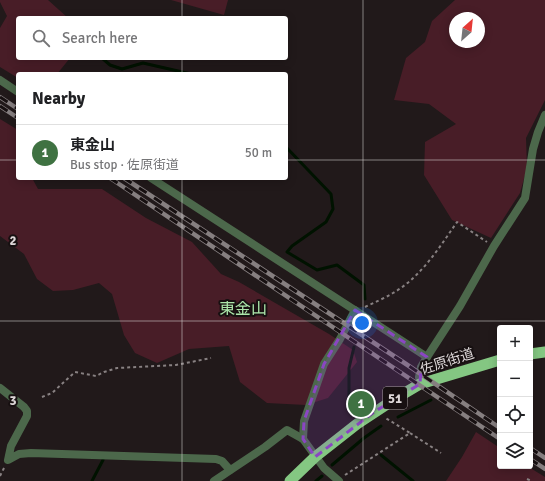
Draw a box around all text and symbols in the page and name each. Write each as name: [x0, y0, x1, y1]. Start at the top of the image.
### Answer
north arrow: [449, 12, 485, 48]
search box: [16, 16, 288, 60]
icon: search: [30, 27, 52, 49]
text: Search here: [62, 29, 138, 47]
text: Nearby: [32, 88, 85, 109]
text: 東金山: [70, 136, 115, 154]
text: 1: [41, 145, 49, 161]
text: 50 m: [245, 145, 272, 161]
text: Bus stop · 佐原街道: [70, 157, 179, 173]
text: 2: [9, 233, 17, 249]
district label: 東金山: [219, 299, 267, 319]
your location: [352, 313, 372, 333]
map controls: [497, 325, 533, 469]
button: +: [497, 325, 533, 361]
street label: 佐原街道: [418, 345, 476, 378]
button: −: [497, 361, 533, 397]
road number: 51: [383, 387, 407, 409]
pin: 1: [348, 389, 374, 419]
text: 3: [9, 393, 17, 409]
button: locate: [497, 397, 533, 433]
button: layers: [497, 433, 533, 469]

